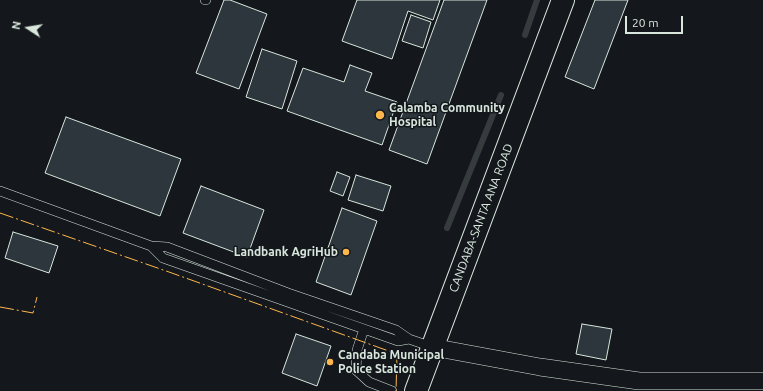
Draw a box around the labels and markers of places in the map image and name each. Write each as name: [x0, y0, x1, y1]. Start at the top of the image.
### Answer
place label: Calamba Community Hospital: [389, 101, 505, 129]
marker: Calamba Community Hospital: [374, 109, 386, 121]
place label: Landbank AgriHub: [234, 245, 338, 259]
marker: Landbank AgriHub: [341, 247, 351, 257]
place label: Candaba Municipal Police Station: [338, 348, 444, 376]
marker: Candaba Municipal Police Station: [325, 357, 335, 367]

